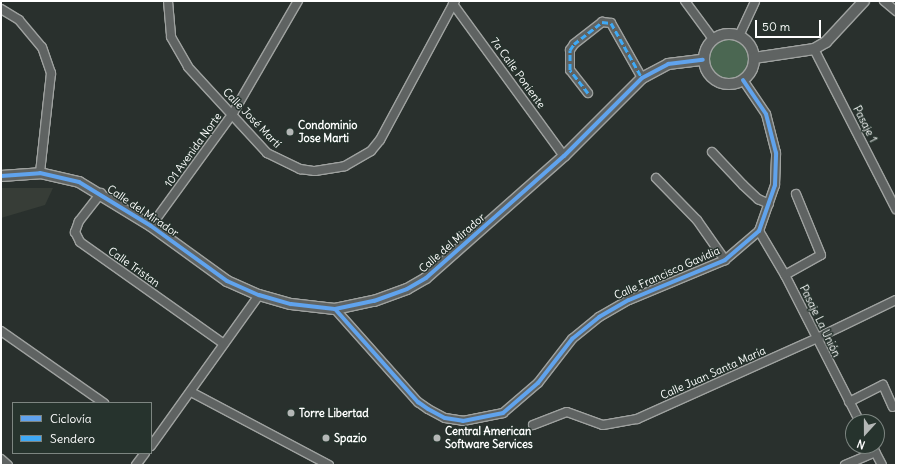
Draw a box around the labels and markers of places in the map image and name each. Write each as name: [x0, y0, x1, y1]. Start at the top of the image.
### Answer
place label: Condominio Jose Marti: [298, 119, 357, 145]
marker: Condominio Jose Marti: [285, 127, 295, 137]
place label: Torre Libertad: [299, 406, 369, 420]
marker: Torre Libertad: [286, 408, 296, 418]
place label: Central American Software Services: [445, 425, 533, 451]
place label: Spazio: [334, 431, 367, 445]
marker: Spazio: [321, 433, 331, 443]
marker: Central American Software Services: [432, 433, 442, 443]

